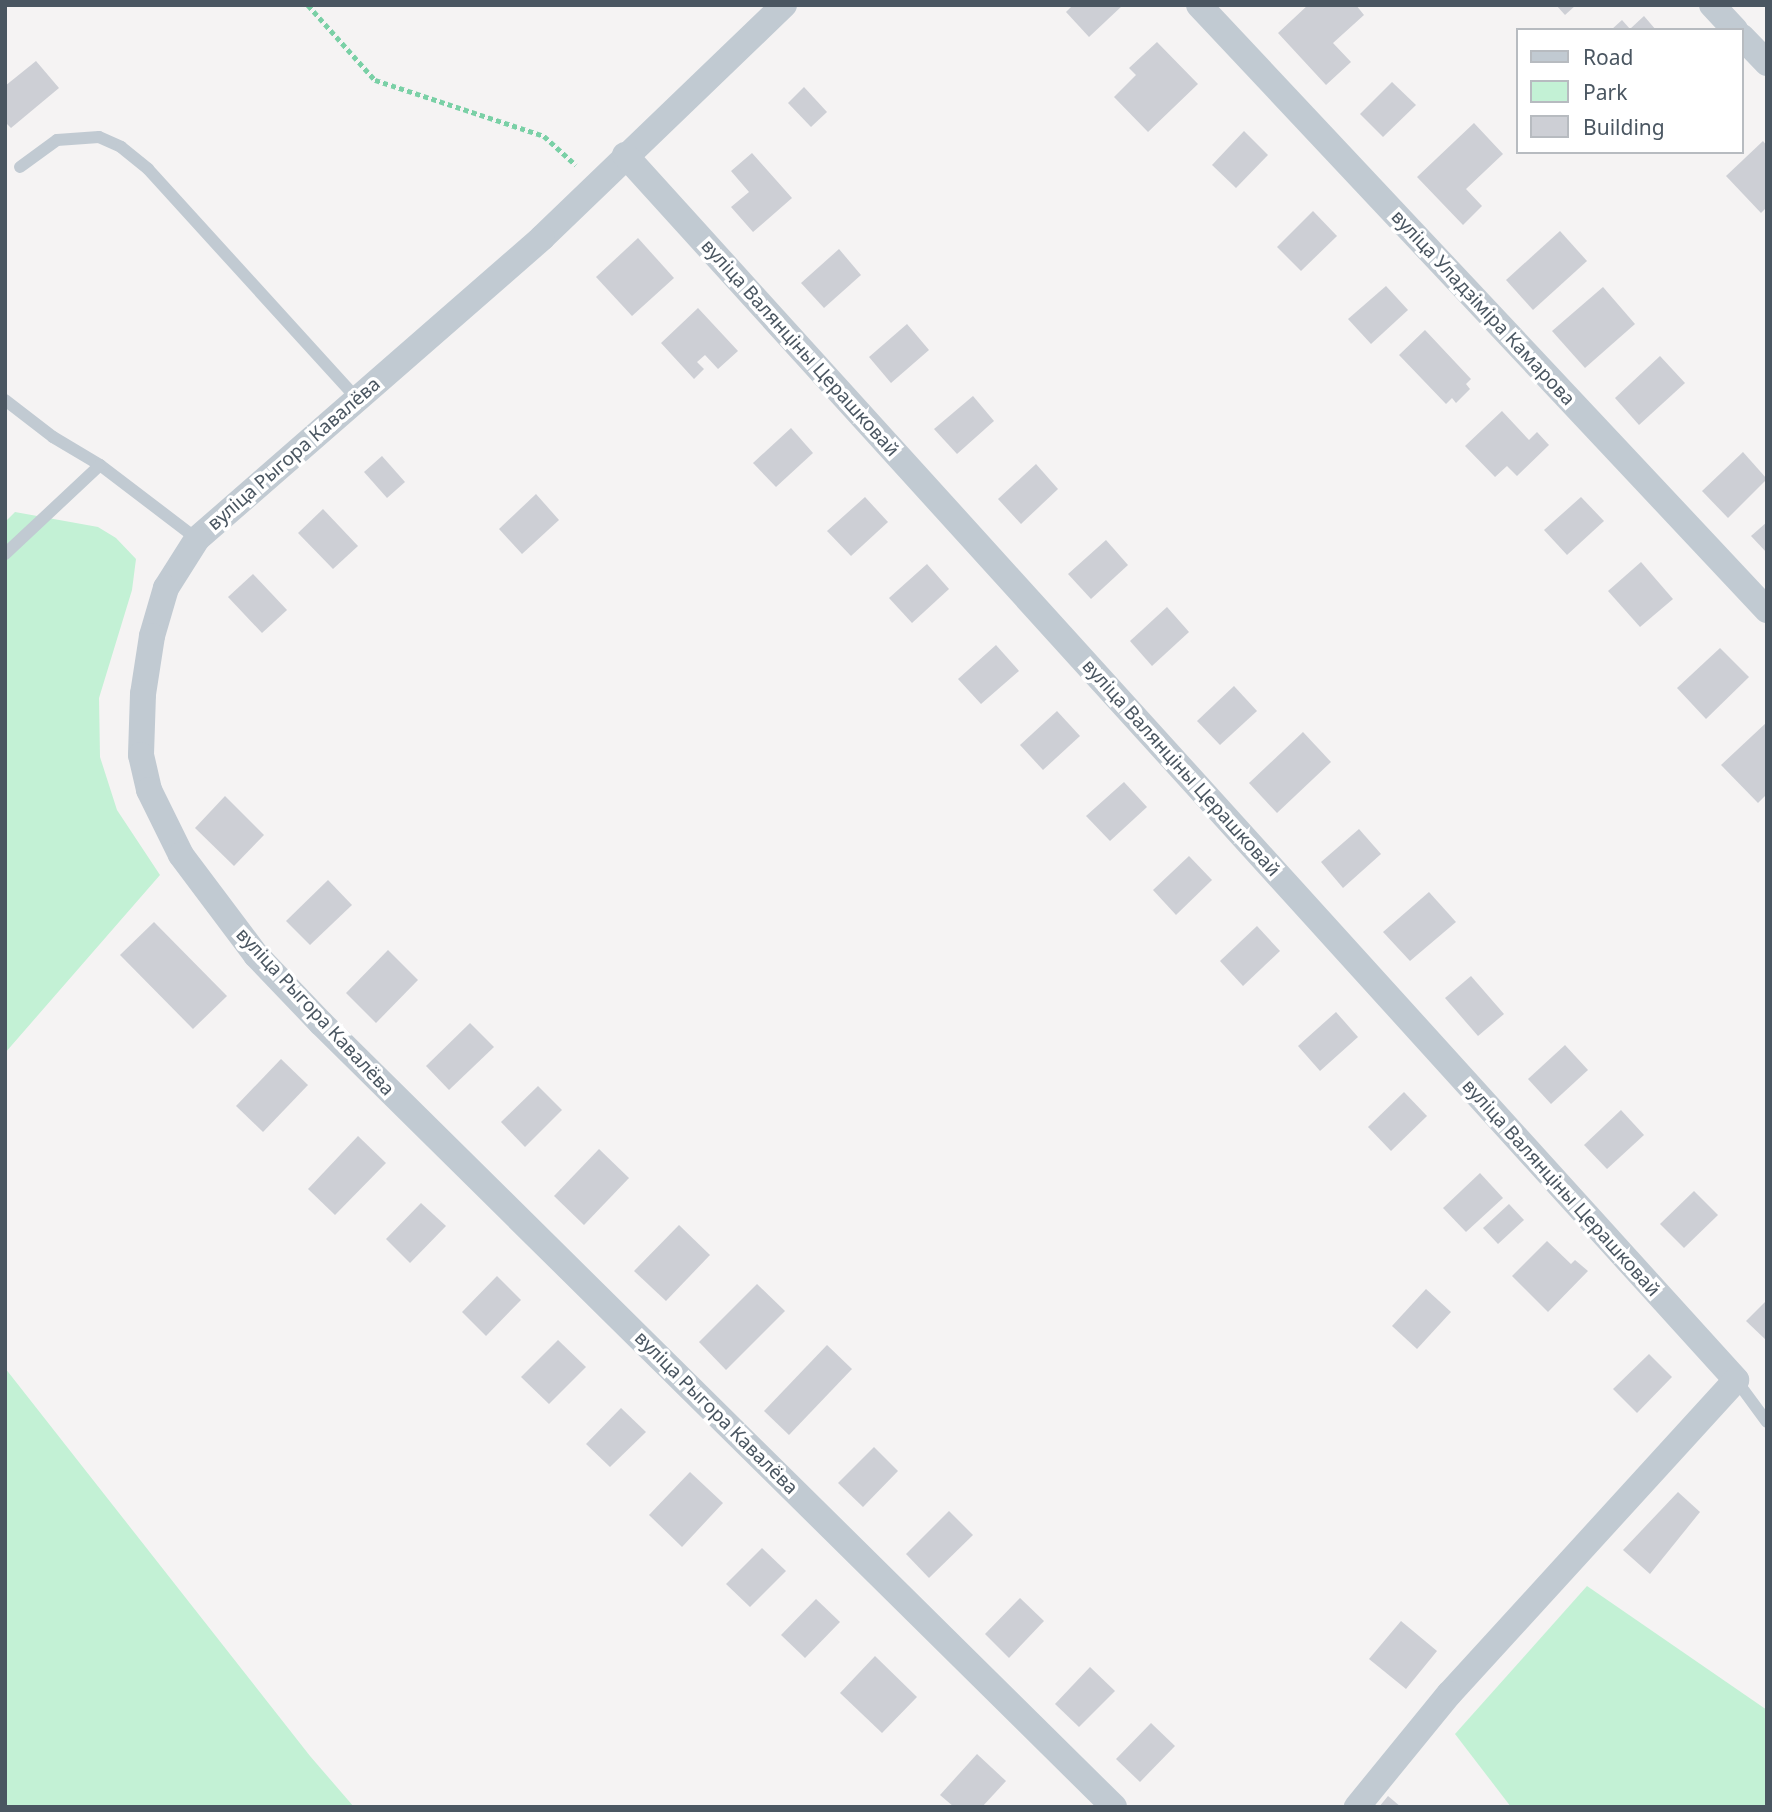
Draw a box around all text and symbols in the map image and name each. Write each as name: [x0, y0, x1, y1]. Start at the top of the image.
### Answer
legend: [1516, 28, 1744, 154]
text: Road: [1583, 43, 1633, 71]
text: Park: [1583, 78, 1627, 106]
text: Building: [1583, 113, 1665, 141]
street label: вуліца Уладзіміра Камарова: [1386, 206, 1580, 410]
street label: вуліца Валянціны Церашковай: [696, 235, 904, 461]
street label: вуліца Рыгора Кавалёва: [203, 373, 385, 535]
street label: вуліца Валянціны Церашковай: [1077, 655, 1285, 881]
street label: вуліца Рыгора Кавалёва: [231, 923, 399, 1101]
street label: вуліца Валянціны Церашковай: [1457, 1075, 1665, 1301]
street label: вуліца Рыгора Кавалёва: [630, 1327, 802, 1499]

